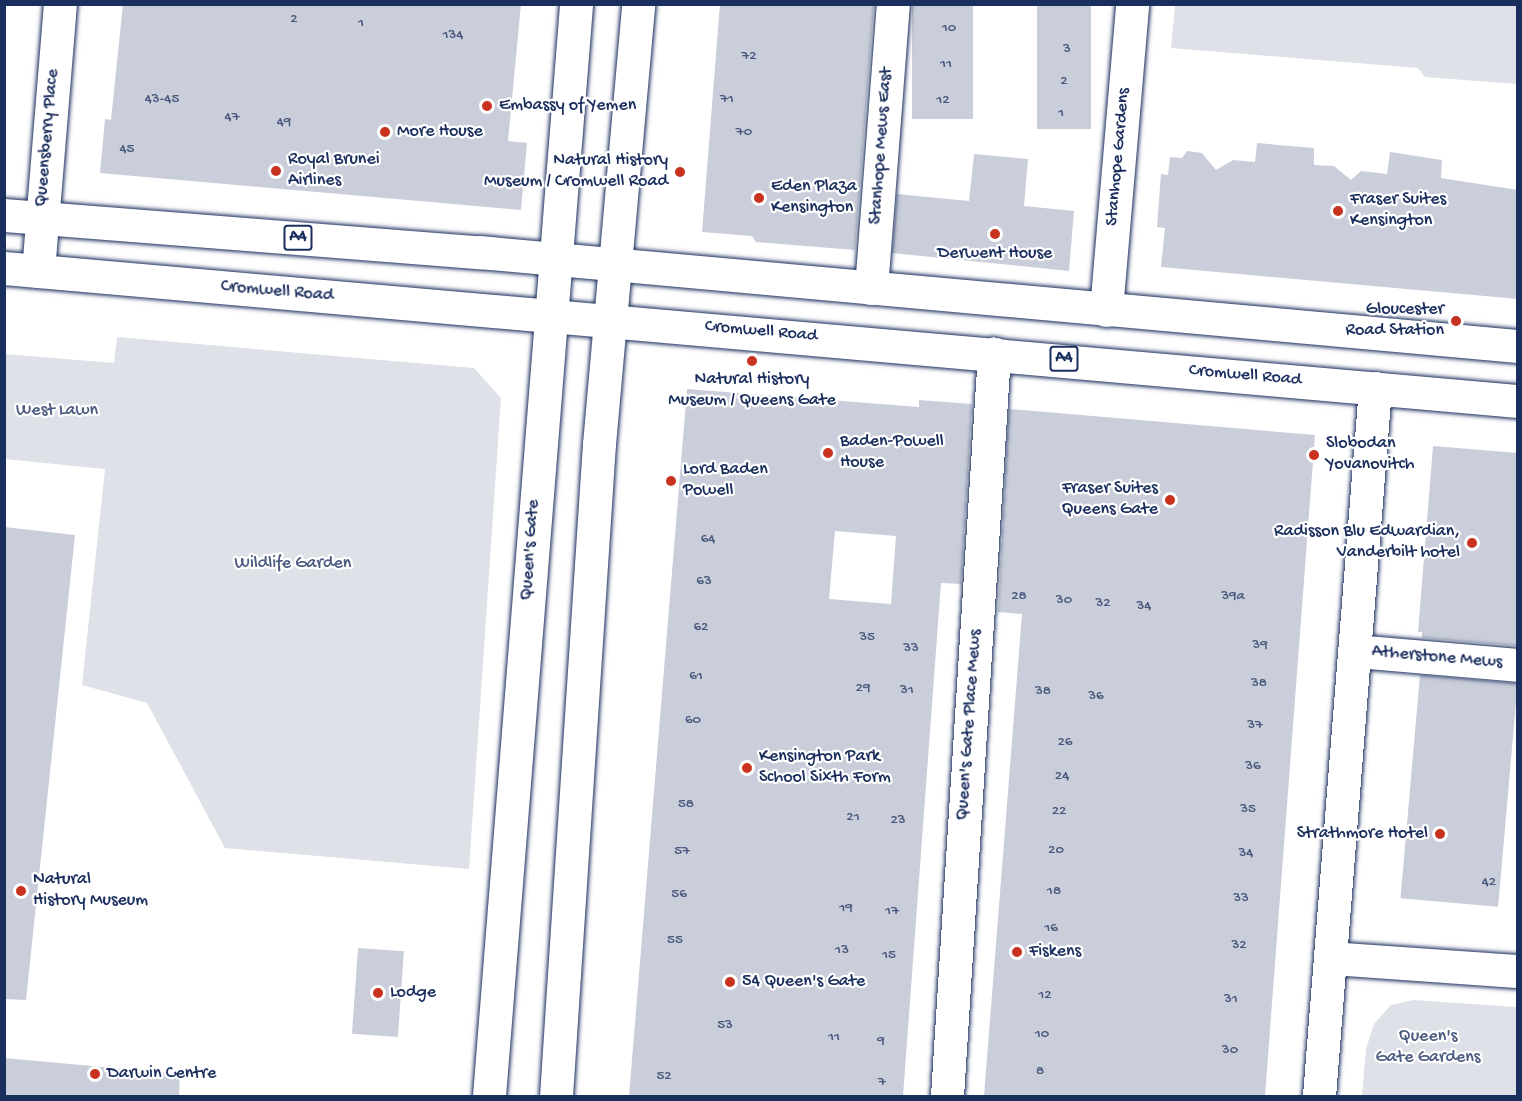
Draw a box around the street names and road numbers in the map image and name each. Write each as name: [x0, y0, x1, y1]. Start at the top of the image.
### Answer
street label: Stanhope Mews East: [866, 67, 898, 225]
street label: Queensberry Place: [31, 68, 65, 208]
street label: Stanhope Gardens: [1102, 87, 1136, 227]
road number: A4: [283, 225, 313, 251]
street label: Cromwell Road: [220, 276, 334, 308]
street label: Cromwell Road: [704, 316, 818, 348]
road number: A4: [1049, 346, 1079, 372]
street label: Cromwell Road: [1188, 360, 1302, 392]
street label: Queen's Gate: [517, 499, 545, 601]
street label: Queen's Gate Place Mews: [953, 629, 987, 821]
street label: Atherstone Mews: [1371, 642, 1503, 674]

